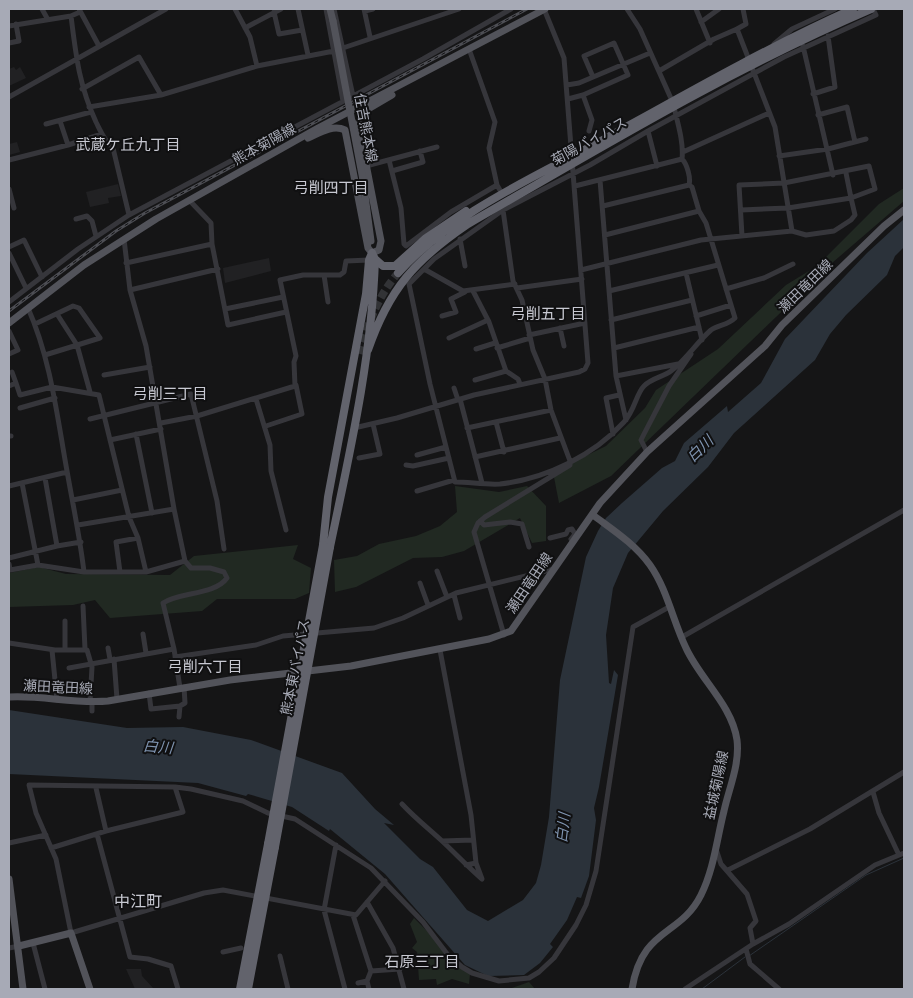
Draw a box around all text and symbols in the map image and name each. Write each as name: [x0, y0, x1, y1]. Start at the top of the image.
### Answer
street label: 住吉熊本線: [351, 92, 381, 164]
street label: 菊陽バイパス: [549, 114, 629, 168]
street label: 熊本菊陽線: [230, 120, 298, 168]
district label: 武蔵ケ丘九丁目: [75, 136, 181, 154]
district label: 弓削四丁目: [293, 179, 369, 197]
street label: 瀬田竜田線: [774, 256, 836, 316]
district label: 弓削五丁目: [510, 305, 586, 323]
district label: 弓削三丁目: [132, 385, 208, 403]
water label: 白川: [683, 431, 718, 466]
street label: 瀬田竜田線: [503, 550, 555, 616]
street label: 熊本東バイパス: [278, 618, 312, 716]
district label: 弓削六丁目: [167, 658, 243, 676]
street label: 瀬田竜田線: [23, 677, 93, 697]
water label: 白川: [142, 737, 176, 757]
street label: 益城菊陽線: [701, 749, 731, 821]
water label: 白川: [552, 810, 574, 844]
district label: 中江町: [114, 892, 162, 911]
district label: 石原三丁目: [384, 953, 460, 971]

